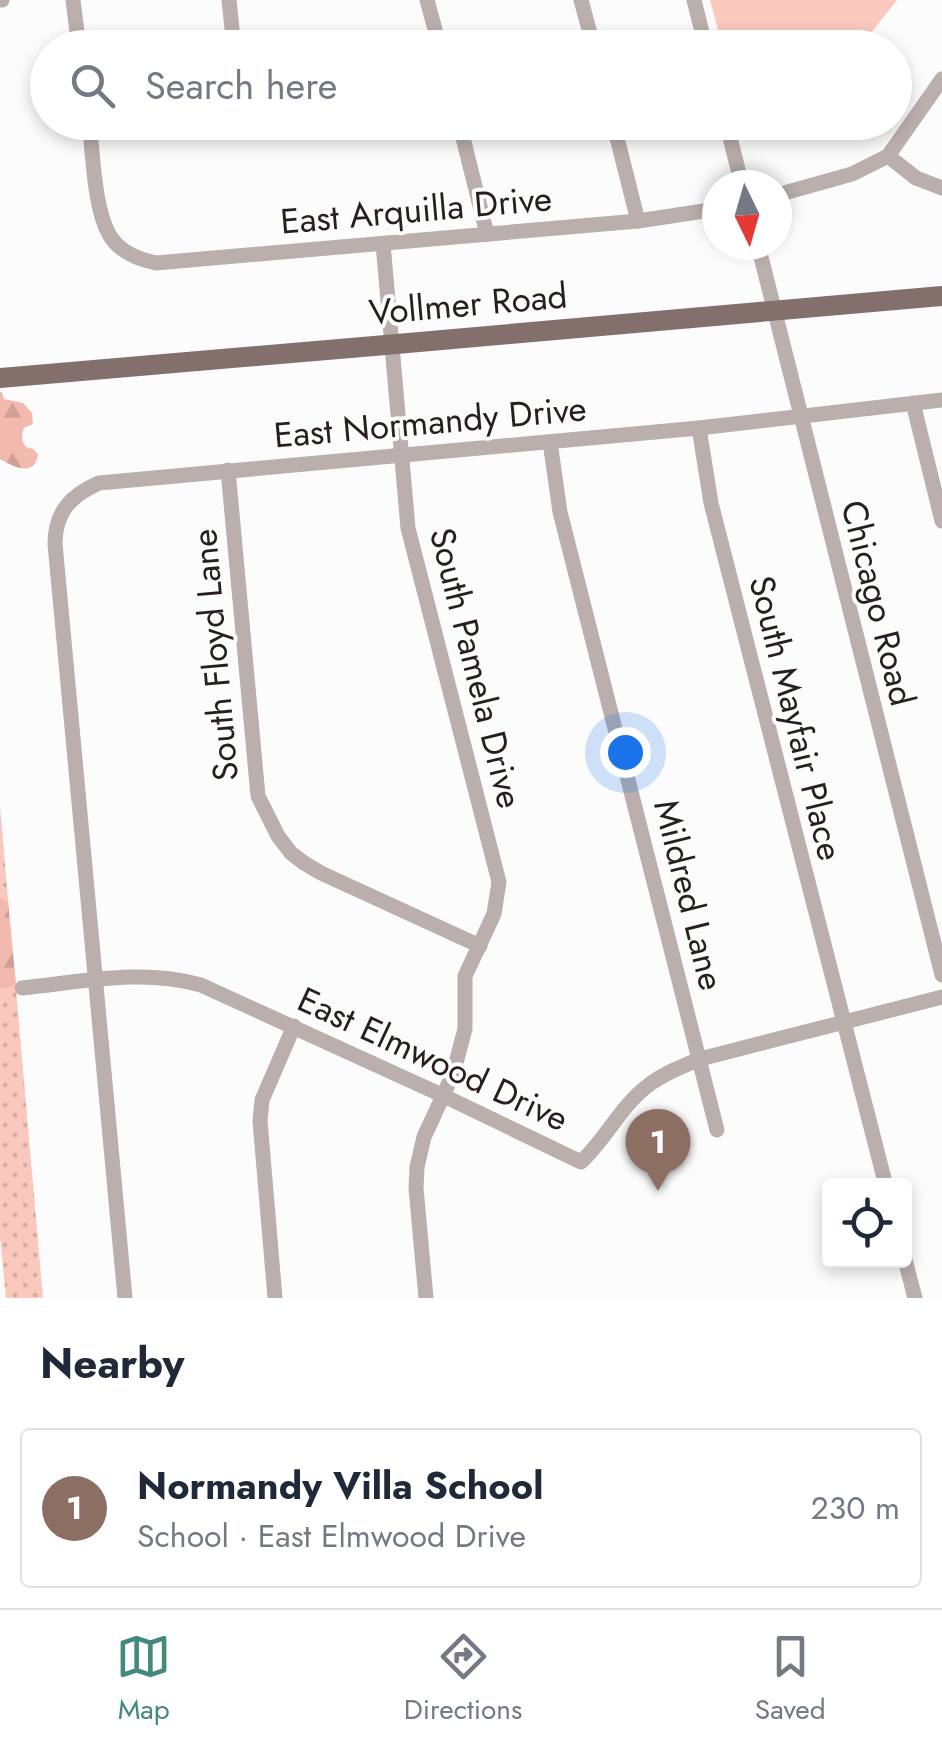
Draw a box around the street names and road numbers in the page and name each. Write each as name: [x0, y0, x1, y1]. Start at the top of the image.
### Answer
street label: East Arquilla Drive: [278, 173, 554, 247]
street label: Vollmer Road: [367, 270, 569, 338]
street label: East Normandy Drive: [272, 383, 588, 461]
street label: Chicago Road: [828, 495, 928, 711]
street label: South Pamela Drive: [417, 523, 535, 813]
street label: South Floyd Lane: [179, 527, 251, 783]
street label: South Mayfair Place: [736, 570, 856, 866]
street label: Mildred Lane: [641, 795, 737, 995]
street label: East Elmwood Drive: [290, 974, 576, 1144]

